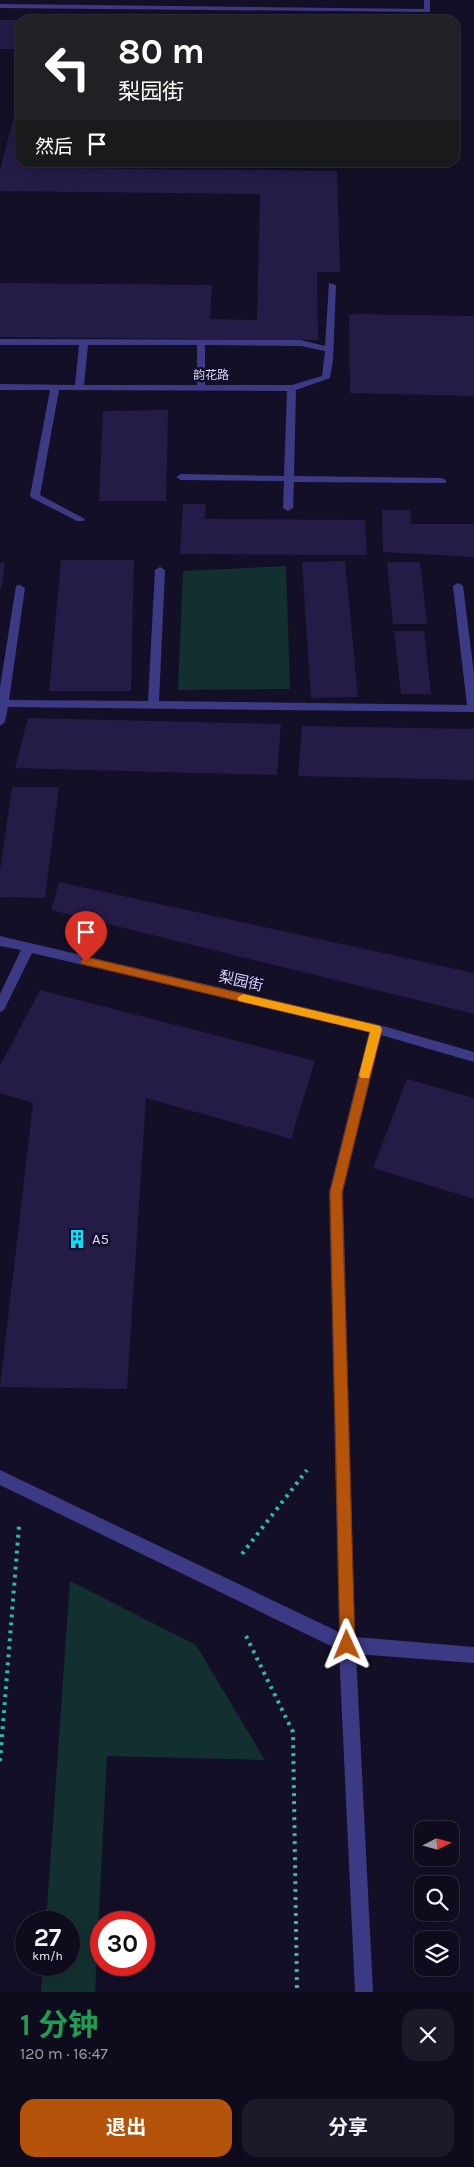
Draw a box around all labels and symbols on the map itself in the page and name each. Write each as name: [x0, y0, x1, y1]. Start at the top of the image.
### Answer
street label: 韵花路: [193, 368, 229, 382]
pin: [65, 911, 107, 962]
street label: 梨园街: [217, 967, 265, 995]
building icon: A5: [66, 1228, 88, 1250]
place label: A5: [92, 1230, 109, 1248]
position arrow: [320, 1618, 372, 1670]
north arrow: [414, 1821, 459, 1866]
speed limit sign: 30: [90, 1911, 155, 1976]

